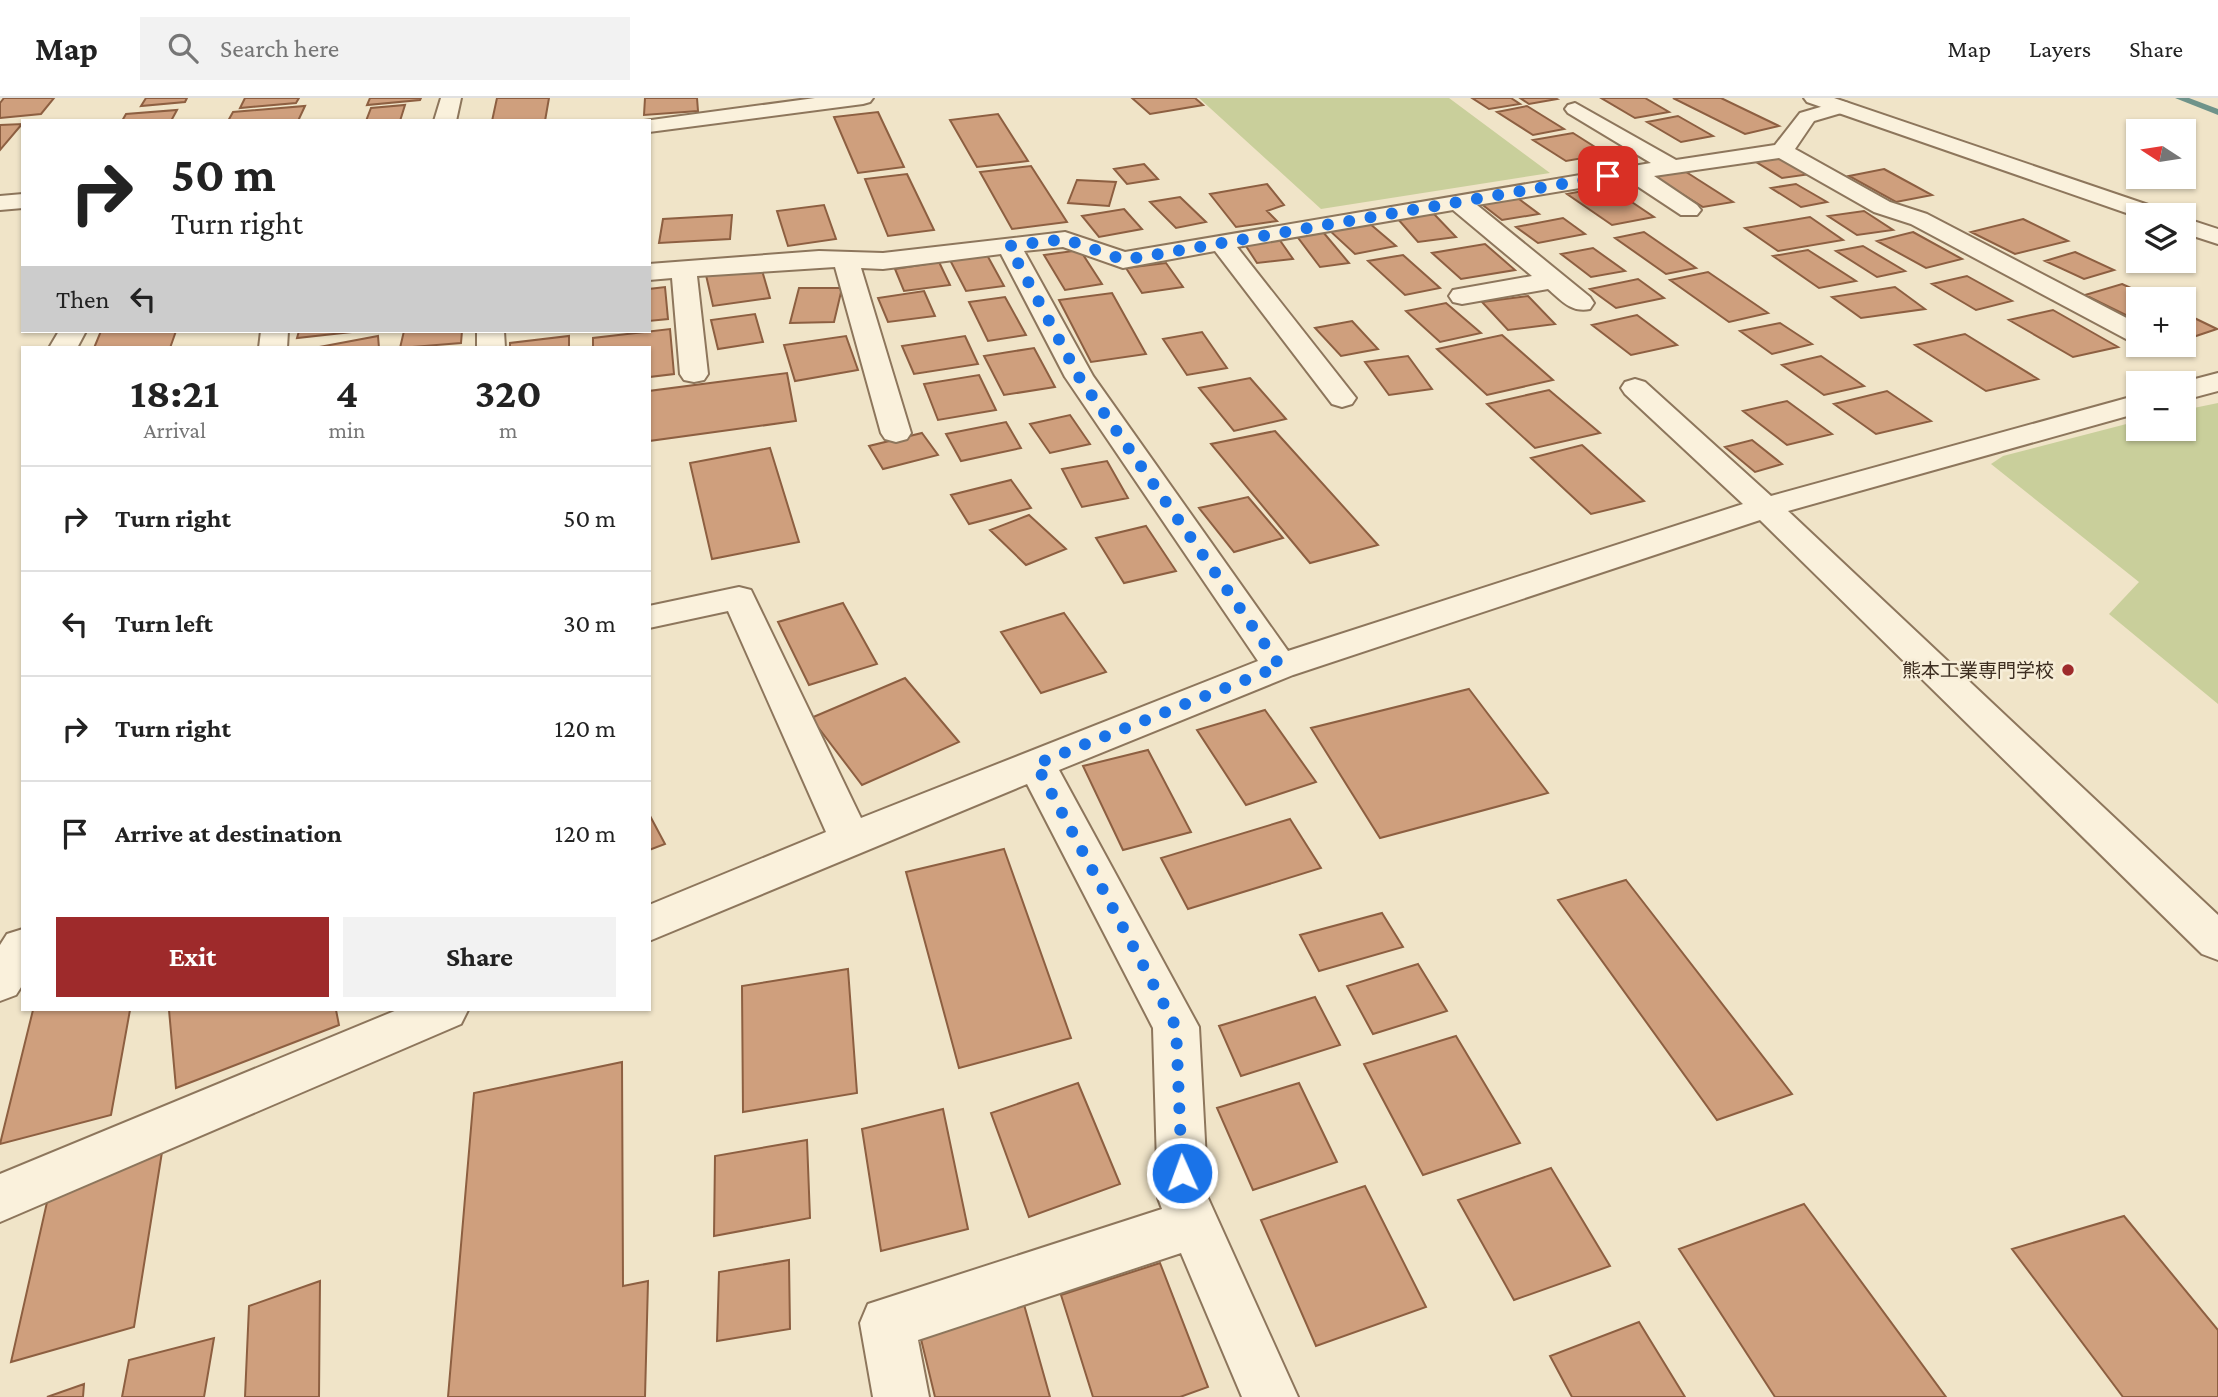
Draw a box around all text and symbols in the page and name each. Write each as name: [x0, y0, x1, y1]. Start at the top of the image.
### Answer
search box: [140, 17, 630, 80]
icon: search: [164, 29, 202, 67]
text: Map: [35, 30, 98, 67]
text: Search here: [220, 34, 339, 63]
text: Map: [1947, 35, 1991, 62]
text: Layers: [2029, 35, 2091, 62]
text: Share: [2129, 35, 2183, 62]
north arrow: [2126, 119, 2196, 189]
map controls: [2126, 119, 2196, 441]
pin: [1578, 146, 1638, 206]
icon: right: [56, 147, 147, 238]
text: 50 m: [171, 147, 276, 202]
icon: arrive: [1589, 157, 1627, 195]
button: layers: [2126, 203, 2196, 273]
text: Turn right: [171, 205, 303, 241]
icon: left: [124, 280, 162, 318]
text: Then: [56, 285, 110, 314]
button: +: [2126, 287, 2196, 357]
text: 18:21: [130, 369, 219, 416]
text: 4: [336, 369, 358, 416]
text: 320: [475, 369, 542, 416]
button: −: [2126, 371, 2196, 441]
text: Arrival: [143, 417, 206, 443]
text: min: [329, 417, 365, 443]
text: m: [499, 417, 517, 443]
icon: right: [56, 500, 94, 538]
text: Turn right: [115, 504, 231, 533]
text: 50 m: [563, 504, 616, 533]
icon: left: [56, 605, 94, 643]
text: Turn left: [115, 609, 213, 638]
text: 30 m: [563, 609, 616, 638]
place label: 熊本工業専門学校: [1902, 660, 2054, 681]
marker: 熊本工業専門学校: [2060, 662, 2076, 678]
icon: right: [56, 710, 94, 748]
text: Turn right: [115, 714, 231, 743]
text: 120 m: [555, 714, 616, 743]
icon: arrive: [56, 815, 94, 853]
text: Arrive at destination: [115, 819, 342, 848]
text: 120 m: [555, 819, 616, 848]
button: Exit: [56, 917, 329, 997]
button: Share: [343, 917, 616, 997]
position arrow: [1145, 1136, 1219, 1210]

